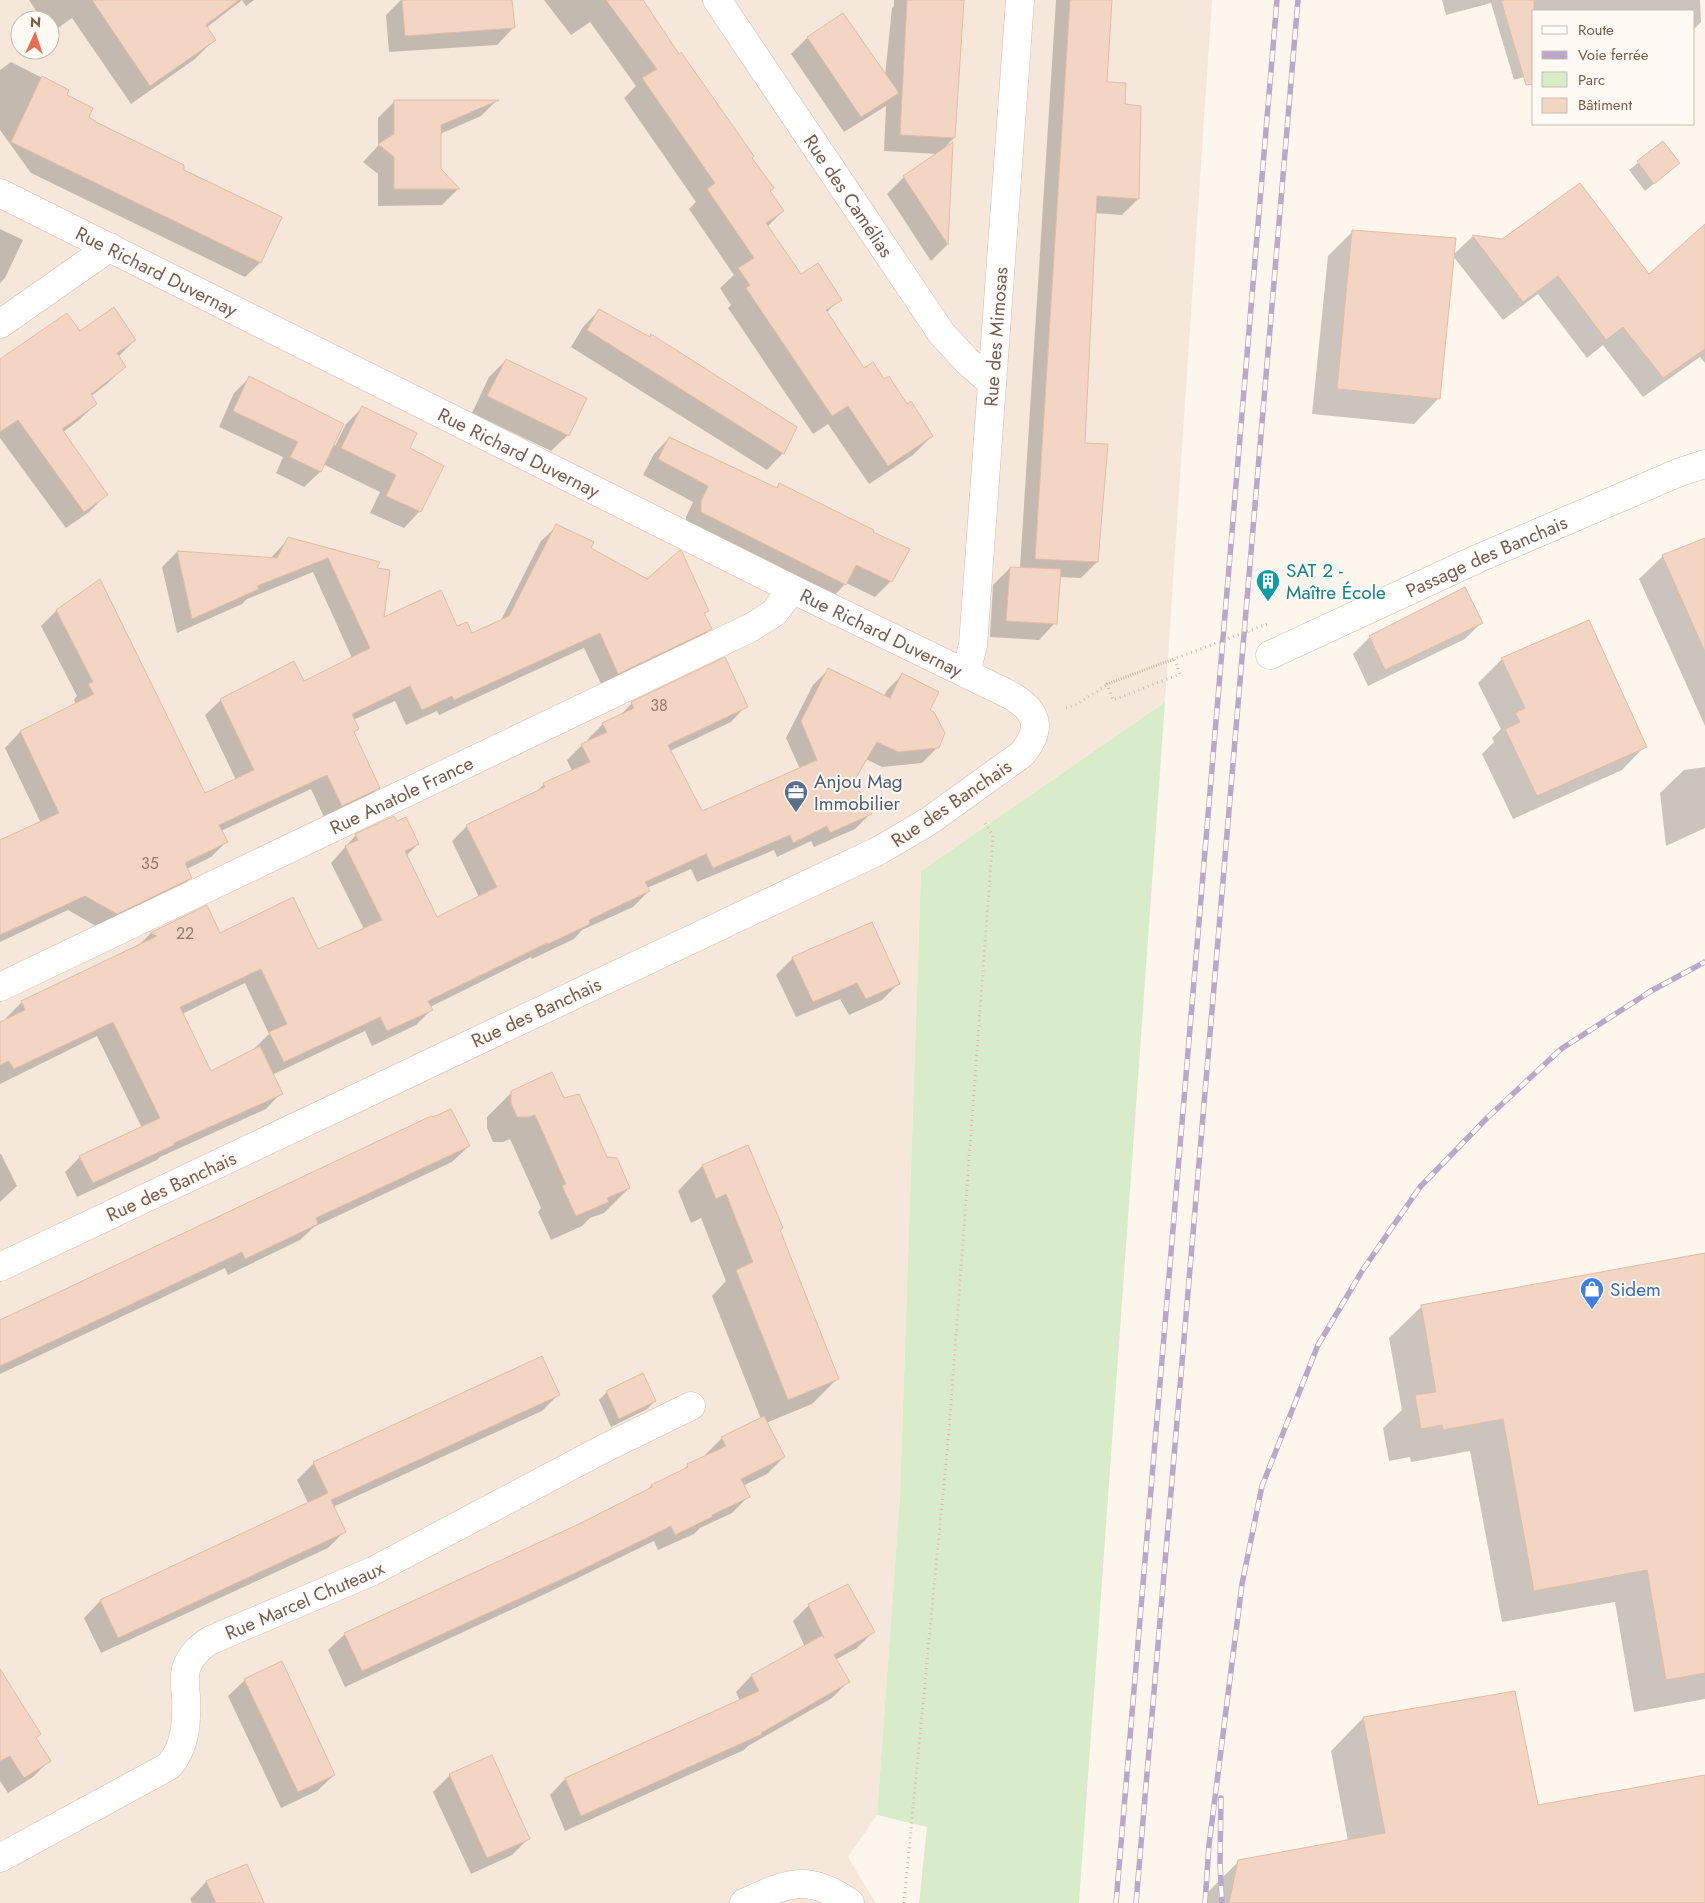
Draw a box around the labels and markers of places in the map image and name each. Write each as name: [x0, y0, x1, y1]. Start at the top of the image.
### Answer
place label: SAT 2 - Maître École: [1286, 557, 1386, 606]
building icon: SAT 2 - Maître École: [1255, 568, 1281, 602]
place label: Anjou Mag Immobilier: [814, 768, 903, 817]
office icon: Anjou Mag Immobilier: [783, 779, 809, 813]
shop icon: Sidem: [1579, 1276, 1605, 1310]
place label: Sidem: [1610, 1276, 1661, 1303]

